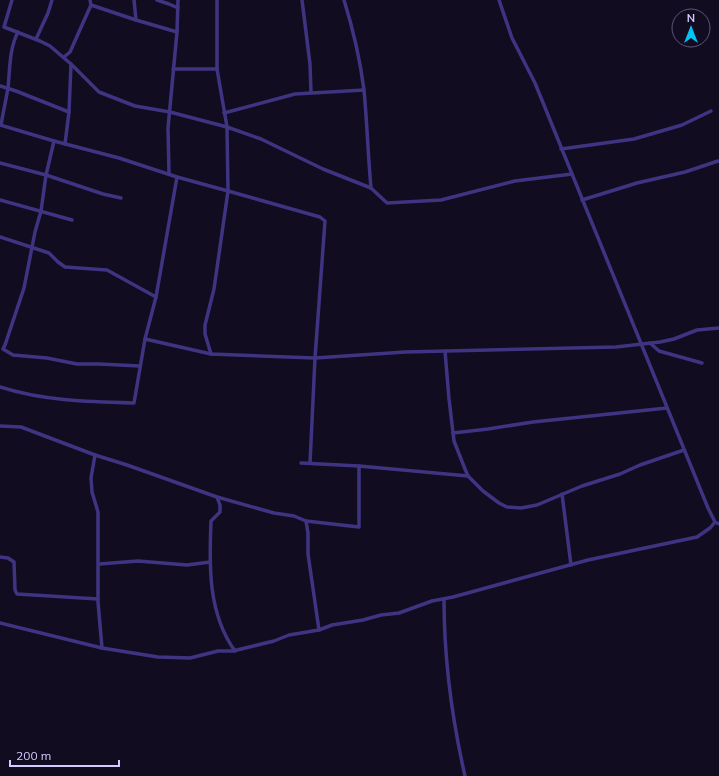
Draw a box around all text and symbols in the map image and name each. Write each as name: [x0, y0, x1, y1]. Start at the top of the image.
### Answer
north arrow: [671, 8, 711, 48]
text: N: [687, 11, 695, 25]
scale bar: [10, 742, 119, 768]
text: 200 m: [16, 748, 51, 763]

